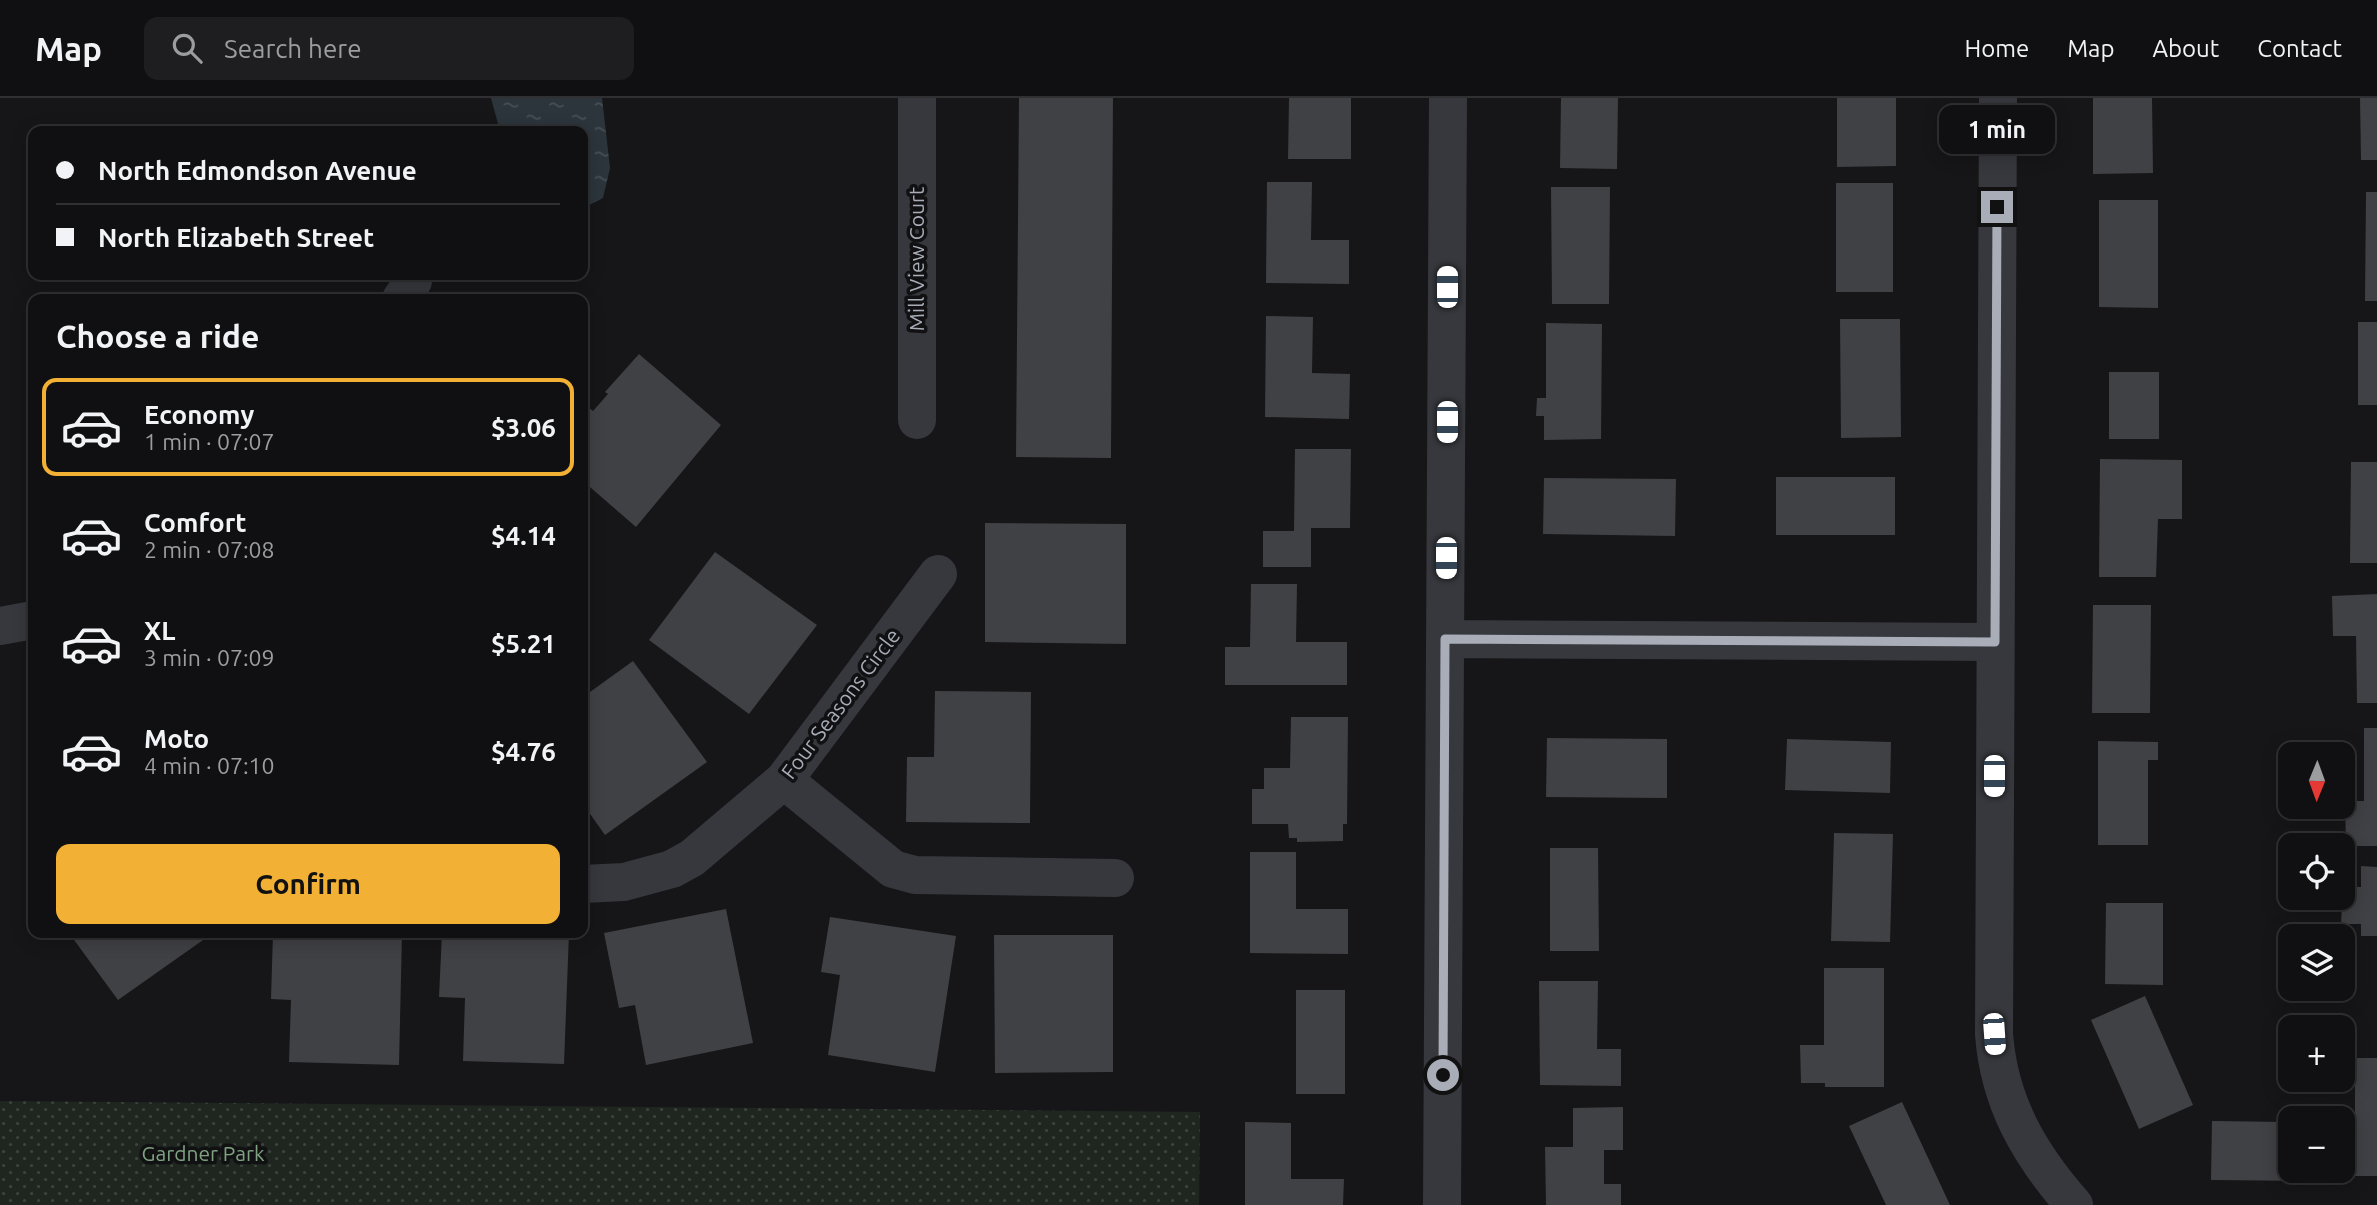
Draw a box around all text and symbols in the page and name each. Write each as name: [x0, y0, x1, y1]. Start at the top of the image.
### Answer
search box: [144, 17, 634, 80]
icon: search: [168, 29, 206, 67]
text: Map: [35, 30, 102, 67]
text: Search here: [224, 34, 362, 63]
text: Home: [1964, 35, 2029, 62]
text: Map: [2067, 35, 2114, 62]
text: About: [2152, 35, 2219, 62]
text: Contact: [2257, 35, 2342, 62]
callout: 1 min: [1939, 105, 2055, 154]
text: 1 min: [1968, 117, 2026, 142]
text: North Edmondson Avenue: [98, 156, 417, 185]
street label: Mill View Court: [904, 187, 928, 331]
route end: [1981, 191, 2013, 223]
text: North Elizabeth Street: [98, 223, 374, 252]
car: [1437, 266, 1458, 308]
text: Choose a ride: [56, 318, 259, 354]
icon: car: [60, 396, 123, 459]
text: Economy: [144, 400, 254, 429]
car: [1437, 401, 1458, 443]
text: $3.06: [491, 413, 556, 442]
text: 1 min · 07:07: [144, 429, 275, 454]
icon: car: [60, 504, 123, 567]
text: Comfort: [144, 508, 247, 537]
text: $4.14: [491, 521, 556, 550]
text: 2 min · 07:08: [144, 537, 275, 562]
car: [1436, 537, 1457, 579]
icon: car: [60, 612, 123, 675]
text: XL: [144, 616, 175, 645]
street label: Four Seasons Circle: [776, 624, 904, 783]
text: $5.21: [491, 629, 556, 658]
text: 3 min · 07:09: [144, 645, 275, 670]
icon: car: [60, 720, 123, 783]
text: Moto: [144, 724, 209, 753]
text: $4.76: [491, 737, 556, 766]
north arrow: [2278, 742, 2356, 819]
map controls: [2278, 742, 2355, 1183]
text: 4 min · 07:10: [144, 753, 275, 778]
car: [1984, 755, 2005, 797]
button: locate: [2278, 833, 2355, 910]
button: Confirm: [56, 844, 560, 924]
button: layers: [2278, 924, 2355, 1001]
car: [1983, 1012, 2006, 1056]
button: +: [2278, 1015, 2355, 1092]
route start: [1427, 1059, 1459, 1091]
button: −: [2278, 1106, 2355, 1183]
park label: Gardner Park: [141, 1141, 265, 1165]

